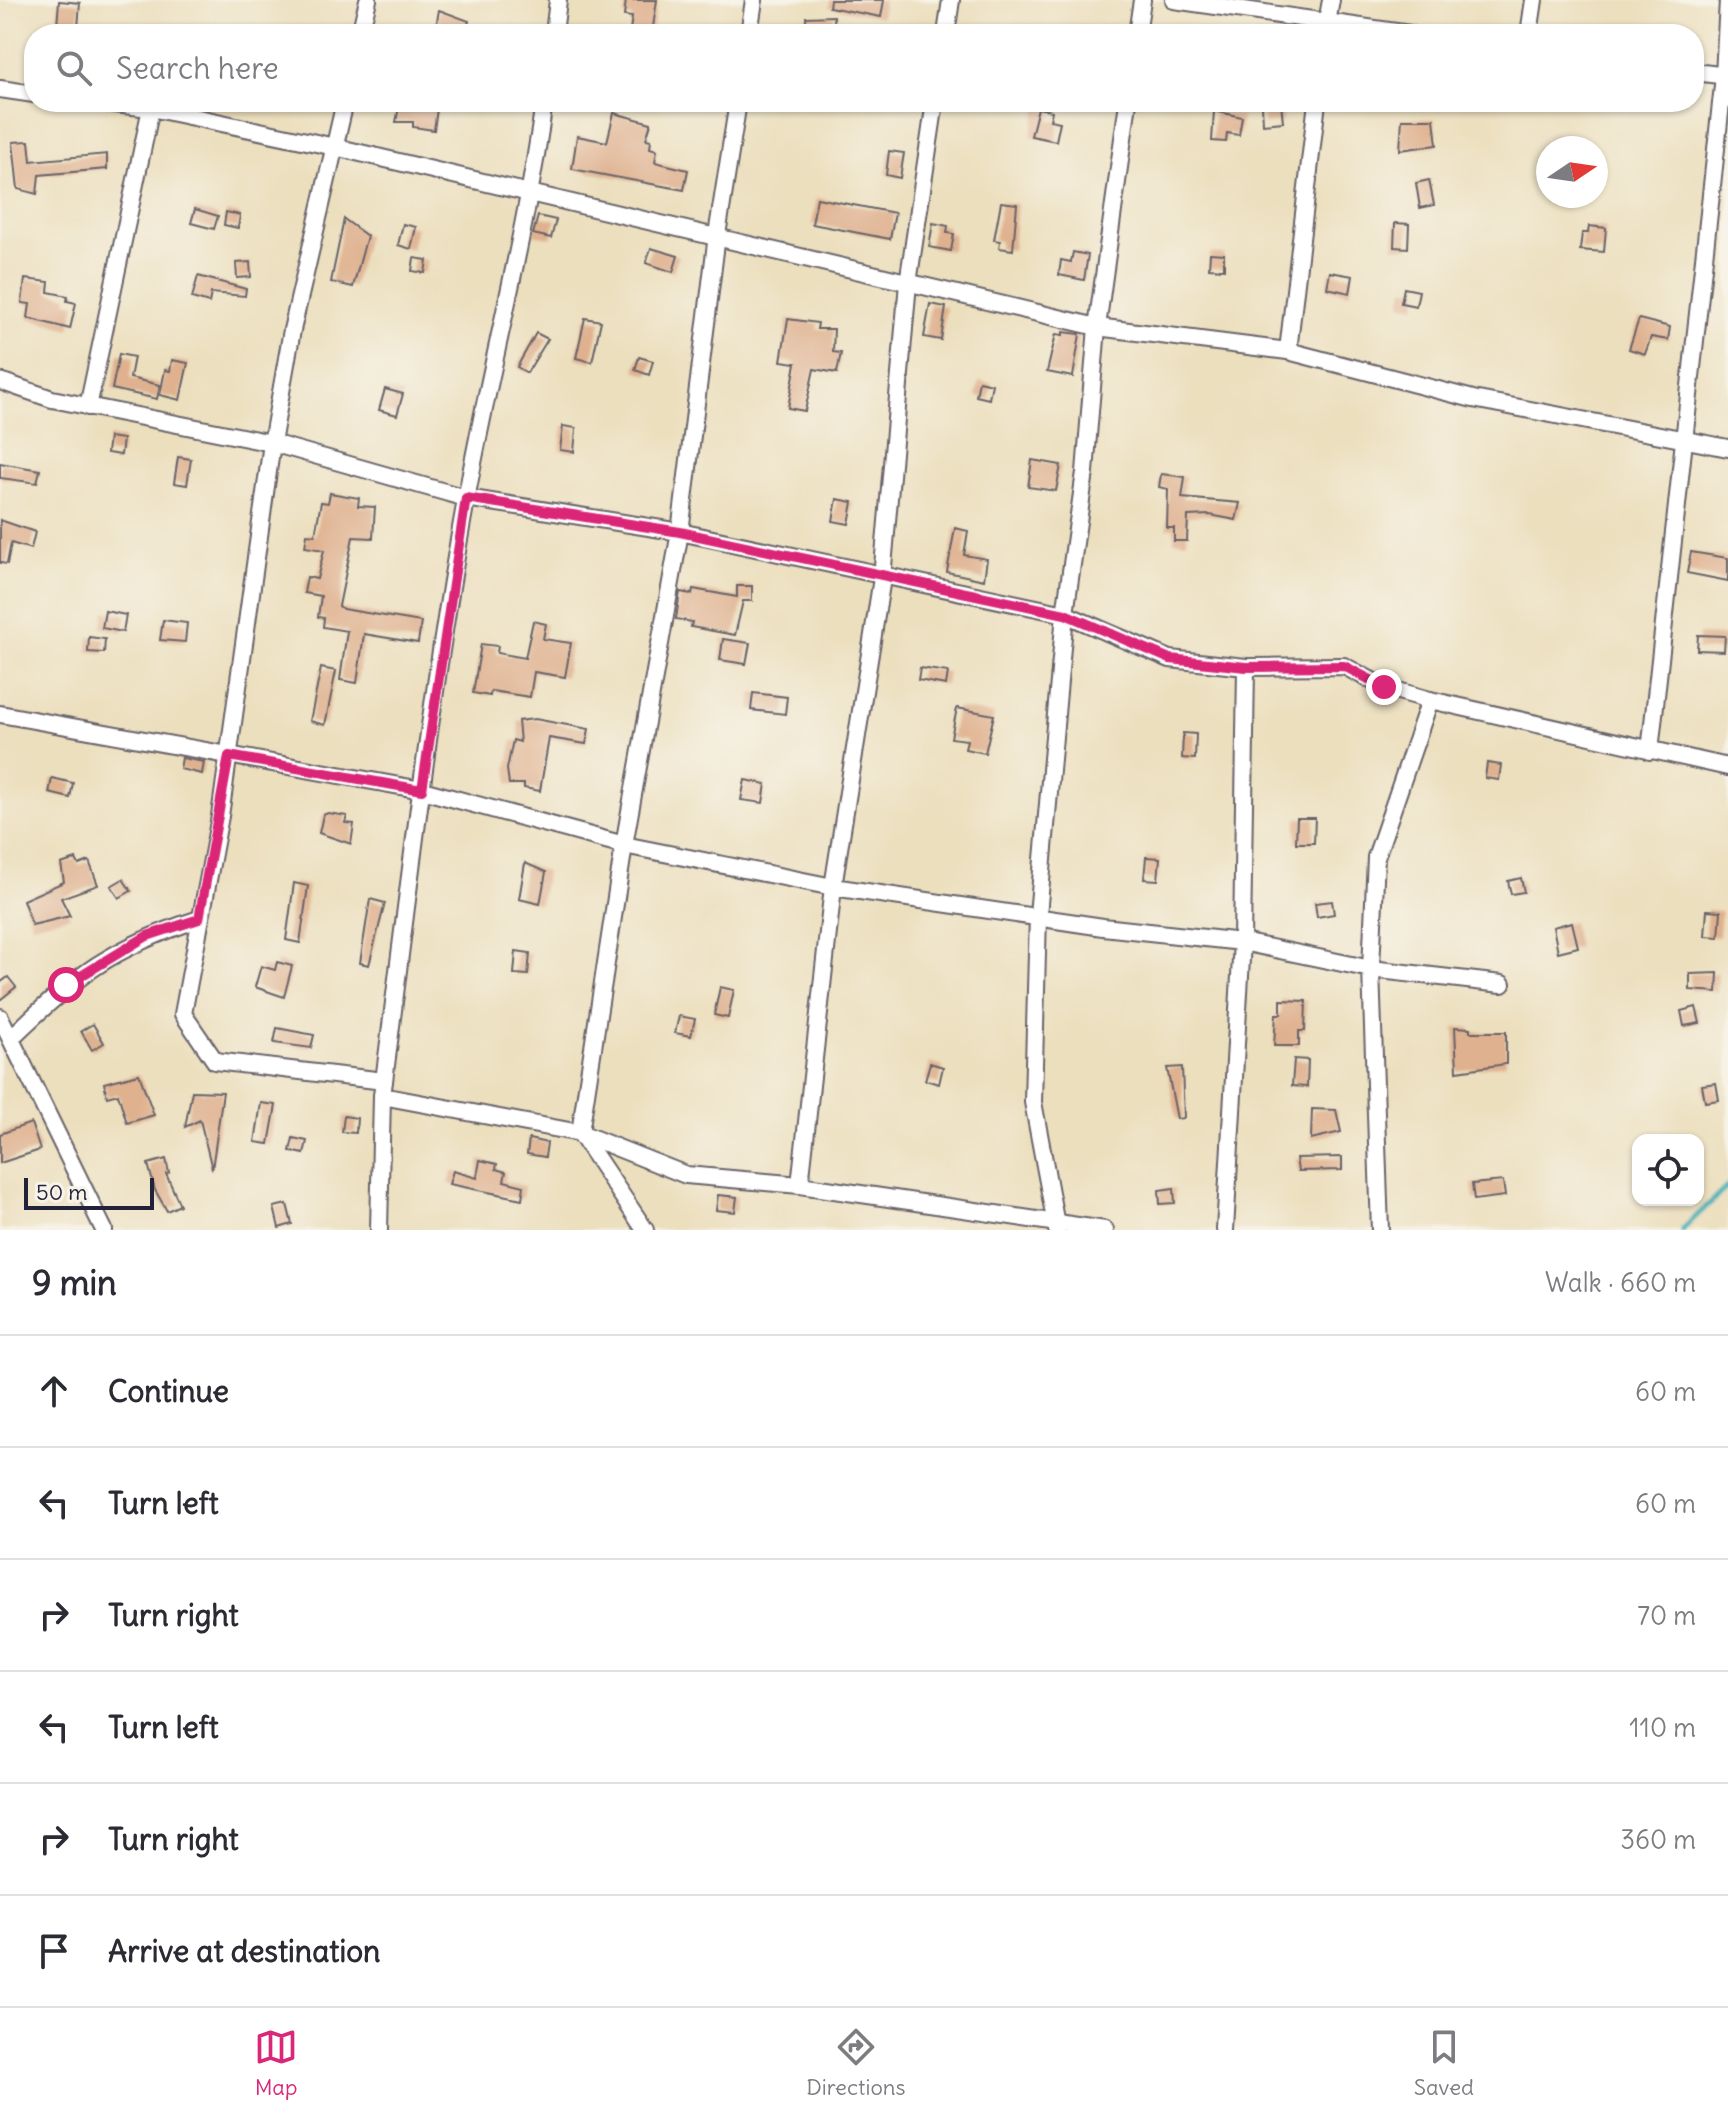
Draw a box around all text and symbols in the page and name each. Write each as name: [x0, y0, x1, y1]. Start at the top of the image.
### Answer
search box: [24, 24, 1704, 112]
icon: search: [52, 46, 96, 90]
text: Search here: [116, 49, 279, 87]
north arrow: [1536, 136, 1608, 208]
route end: [1366, 669, 1402, 705]
route start: [48, 967, 84, 1003]
map controls: [1632, 1134, 1704, 1206]
button: locate: [1632, 1134, 1704, 1206]
scale bar: [24, 1174, 154, 1210]
text: 50 m: [36, 1178, 88, 1206]
text: 9 min: [32, 1261, 117, 1304]
text: Walk · 660 m: [1545, 1266, 1696, 1299]
icon: ahead: [32, 1369, 76, 1413]
text: Continue: [108, 1372, 229, 1410]
text: 60 m: [1635, 1375, 1696, 1408]
icon: left: [32, 1481, 76, 1525]
text: Turn left: [108, 1484, 219, 1522]
text: 60 m: [1635, 1487, 1696, 1520]
icon: right: [32, 1593, 76, 1637]
text: Turn right: [108, 1596, 239, 1634]
text: 70 m: [1637, 1599, 1696, 1632]
icon: left: [32, 1705, 76, 1749]
text: Turn left: [108, 1708, 219, 1746]
text: 110 m: [1629, 1711, 1696, 1744]
icon: right: [32, 1817, 76, 1861]
text: Turn right: [108, 1820, 239, 1858]
text: 360 m: [1620, 1823, 1696, 1856]
icon: arrive: [32, 1929, 76, 1973]
text: Arrive at destination: [108, 1932, 380, 1970]
tab: Map: [254, 2025, 298, 2101]
tab: Directions: [806, 2025, 906, 2101]
tab: Saved: [1414, 2025, 1474, 2101]

